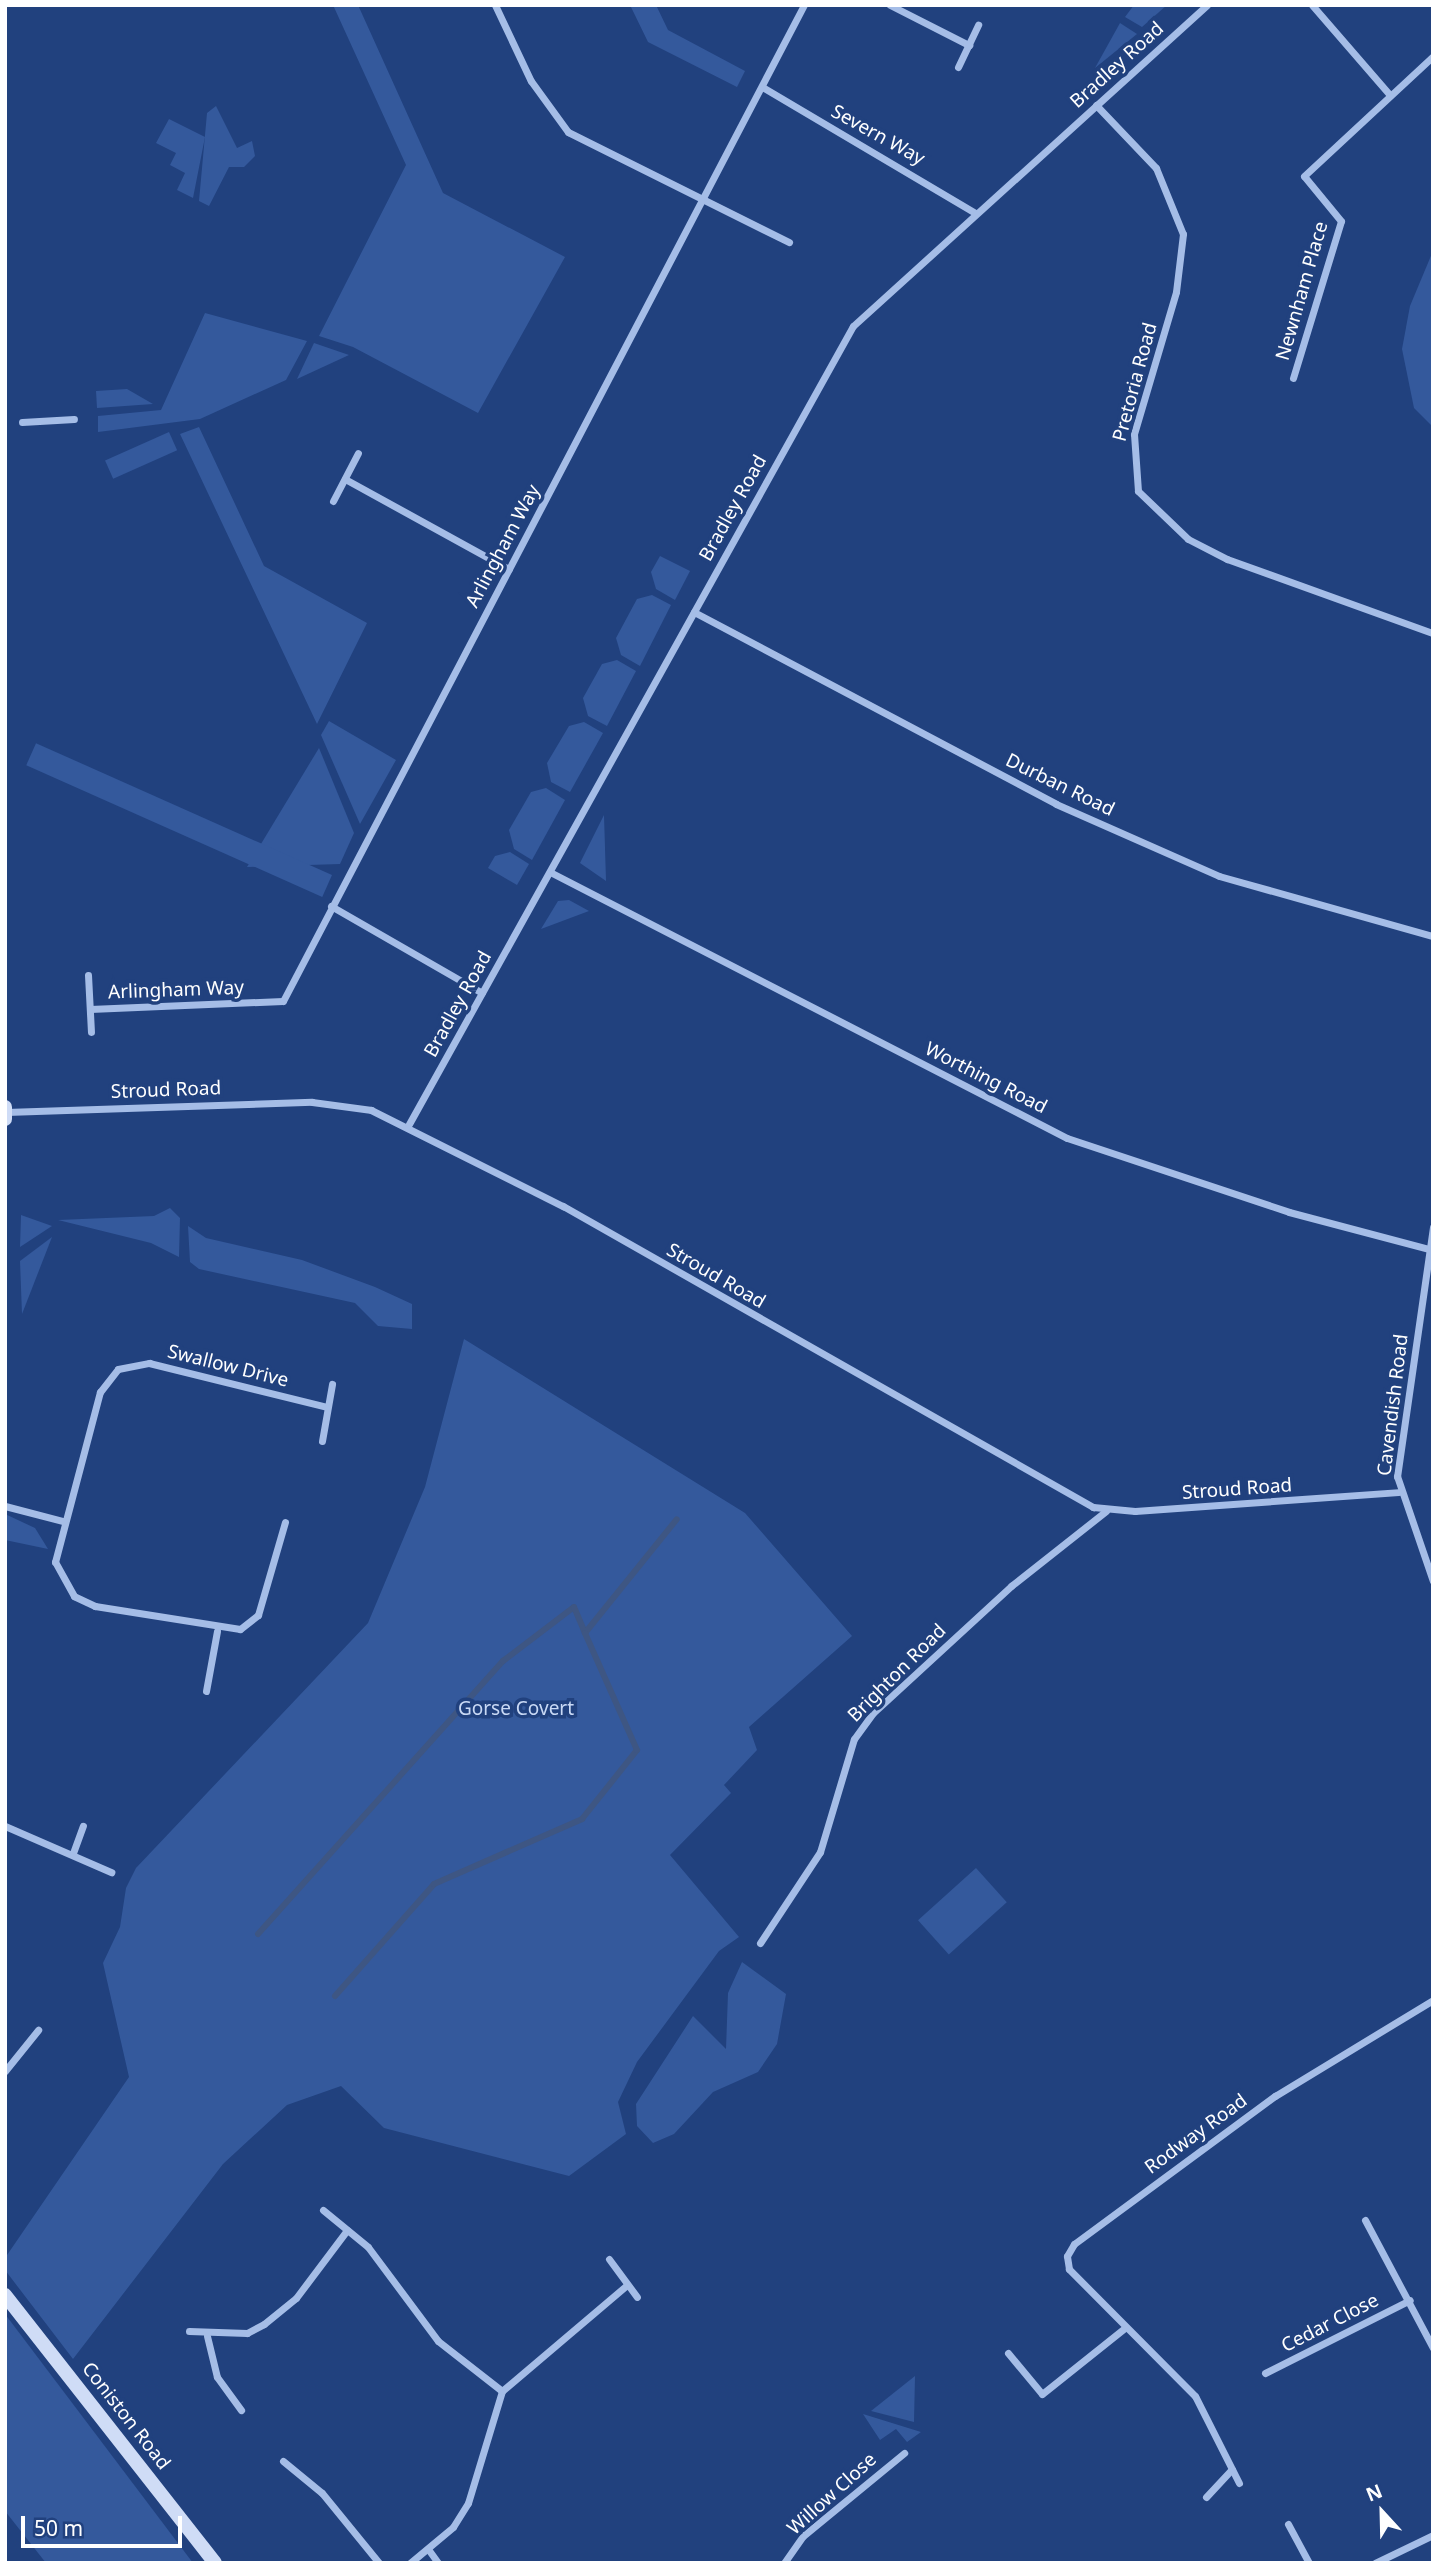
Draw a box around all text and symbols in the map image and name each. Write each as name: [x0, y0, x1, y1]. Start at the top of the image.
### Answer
street label: Bradley Road: [1066, 17, 1168, 113]
street label: Severn Way: [827, 100, 929, 170]
street label: Newnham Place: [1271, 219, 1333, 363]
street label: Pretoria Road: [1108, 320, 1162, 444]
street label: Bradley Road: [695, 451, 771, 565]
street label: Arlingham Way: [461, 481, 545, 611]
street label: Durban Road: [1002, 749, 1118, 821]
street label: Bradley Road: [420, 947, 496, 1061]
street label: Arlingham Way: [108, 976, 244, 1004]
street label: Worthing Road: [921, 1037, 1051, 1119]
street label: Stroud Road: [110, 1077, 222, 1103]
street label: Stroud Road: [663, 1239, 769, 1313]
street label: Cavendish Road: [1373, 1333, 1413, 1477]
street label: Swallow Drive: [165, 1340, 291, 1392]
street label: Stroud Road: [1181, 1474, 1293, 1504]
street label: Brighton Road: [843, 1619, 951, 1727]
park label: Gorse Covert: [458, 1698, 574, 1720]
street label: Rodway Road: [1140, 2089, 1252, 2179]
street label: Cedar Close: [1278, 2289, 1382, 2357]
street label: Coniston Road: [77, 2358, 175, 2474]
street label: Willow Close: [783, 2448, 881, 2540]
north arrow: [1347, 2477, 1417, 2547]
text: N: [1362, 2478, 1386, 2507]
scale bar: [24, 2502, 186, 2546]
text: 50 m: [34, 2514, 83, 2542]

